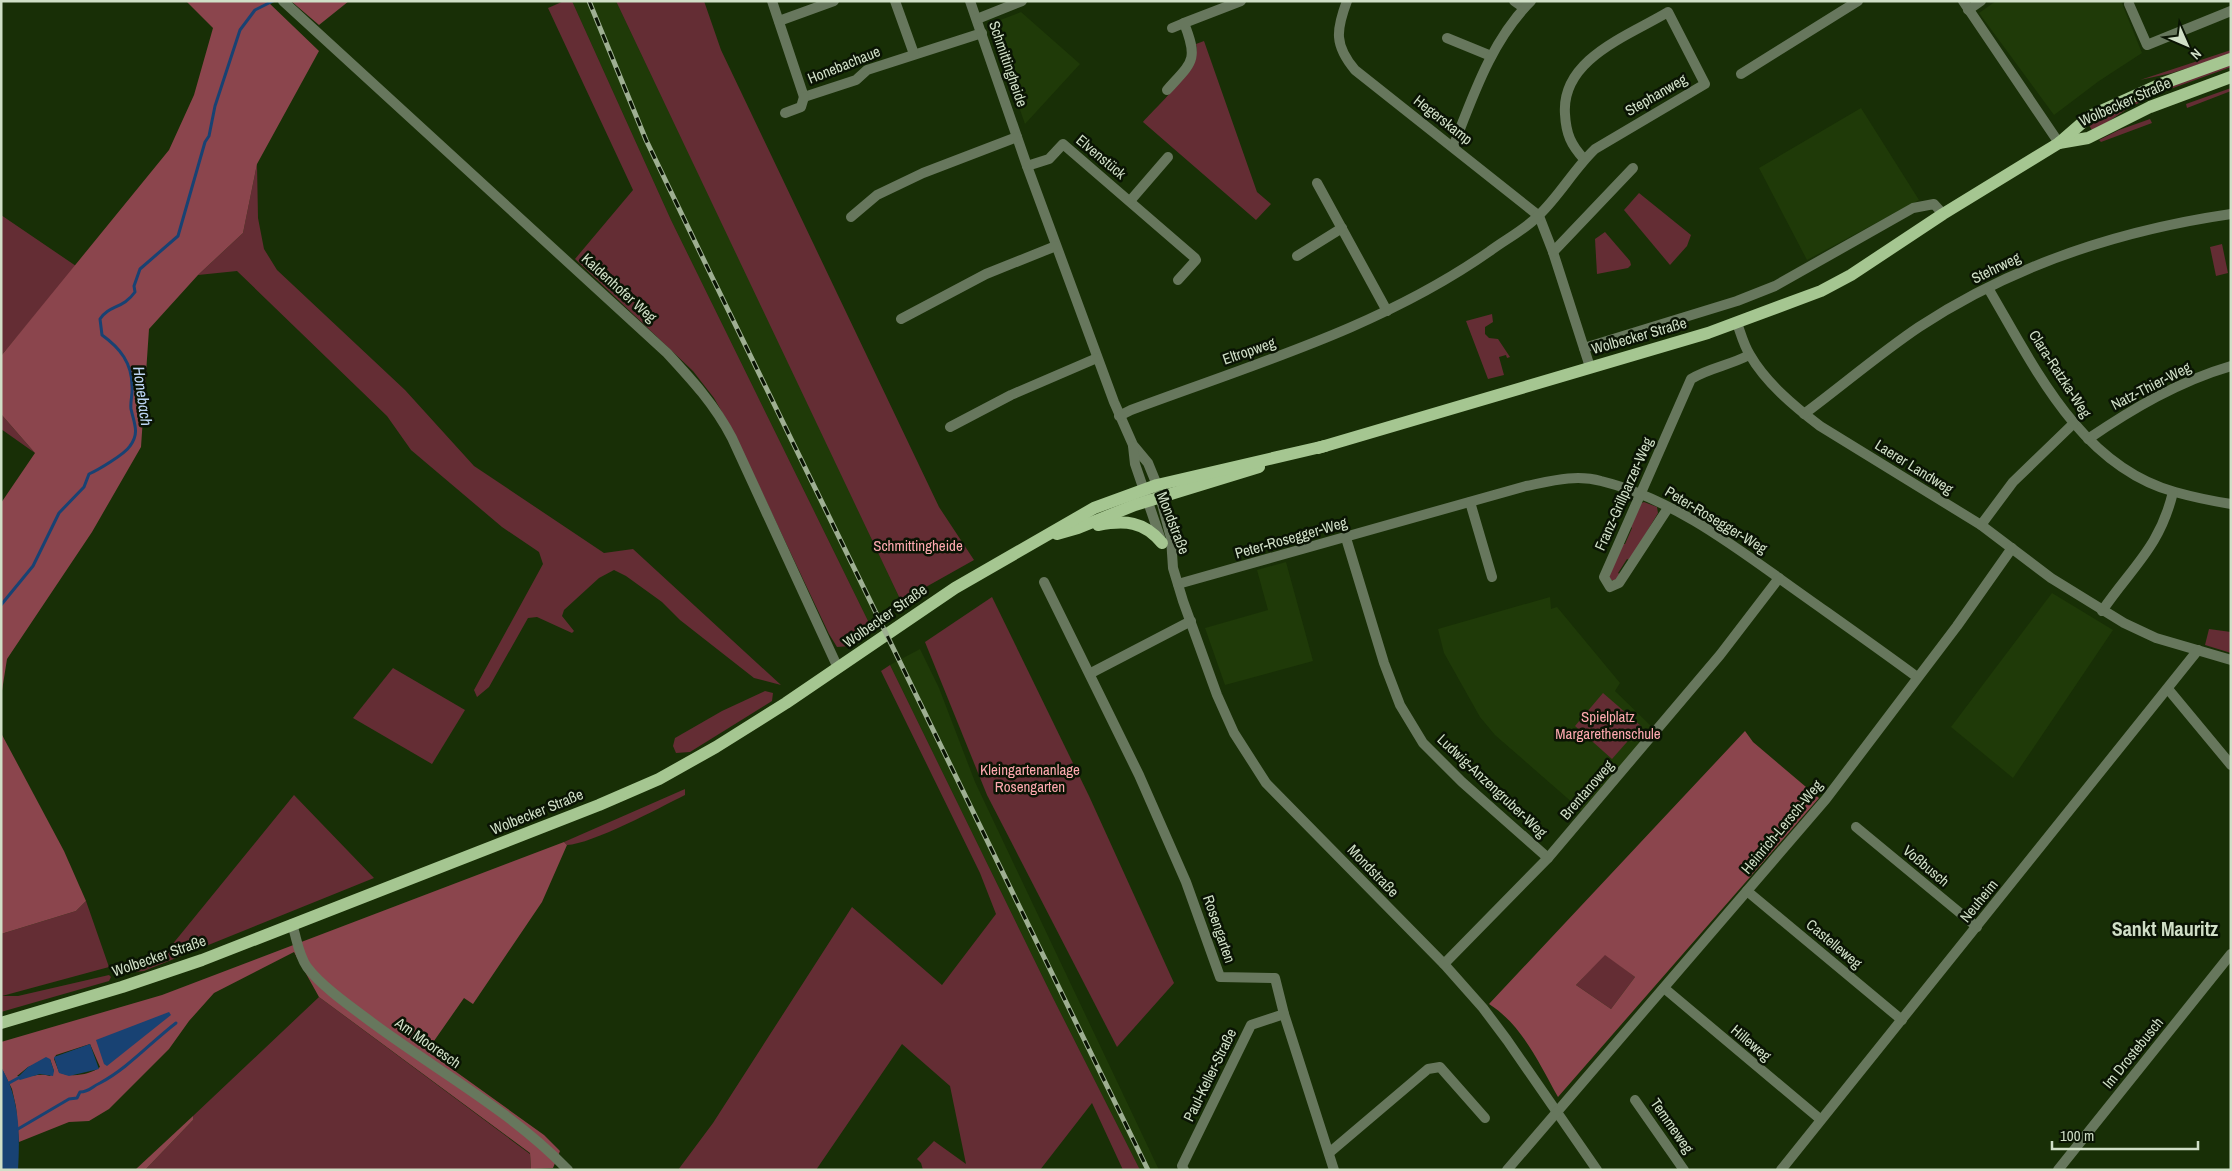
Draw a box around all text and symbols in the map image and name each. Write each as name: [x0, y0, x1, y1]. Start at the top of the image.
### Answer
street label: Schmittingheide: [984, 18, 1033, 110]
north arrow: [2162, 20, 2212, 70]
street label: Honebachaue: [804, 40, 883, 89]
text: N: [2187, 45, 2205, 63]
street label: Stephanweg: [1621, 68, 1691, 121]
street label: Wolbecker Straße: [2076, 72, 2174, 131]
street label: Hegerskamp: [1409, 90, 1477, 149]
street label: Elvenstück: [1072, 129, 1131, 184]
street label: Stehrweg: [1968, 247, 2024, 288]
street label: Kaldenhofer Weg: [577, 248, 662, 327]
street label: Wolbecker Straße: [1589, 312, 1689, 359]
street label: Clara-Ratzka-Weg: [2024, 326, 2097, 422]
street label: Eltropweg: [1220, 332, 1278, 369]
street label: Natz-Thier-Weg: [2107, 356, 2195, 415]
water label: Honebach: [128, 365, 158, 427]
street label: Franz-Grillparzer-Weg: [1589, 434, 1658, 554]
street label: Laerer Landweg: [1871, 434, 1958, 499]
street label: Peter-Rosegger-Weg: [1661, 481, 1772, 559]
street label: Mondstraße: [1152, 488, 1195, 557]
street label: Peter-Rosegger-Weg: [1232, 511, 1350, 564]
park label: Schmittingheide: [873, 535, 963, 556]
street label: Wolbecker Straße: [838, 579, 931, 652]
park label: Spielplatz Margarethenschule: [1555, 706, 1661, 744]
street label: Ludwig-Anzengruber-Weg: [1433, 729, 1552, 842]
street label: Brentanoweg: [1555, 755, 1618, 824]
park label: Kleingartenanlage Rosengarten: [980, 759, 1080, 797]
street label: Heinrich-Lersch-Weg: [1736, 775, 1827, 878]
street label: Wolbecker Straße: [487, 783, 586, 840]
street label: Mondstraße: [1343, 840, 1404, 902]
street label: Voßbusch: [1899, 840, 1954, 891]
street label: Neuheim: [1955, 875, 2002, 927]
street label: Rosengarten: [1198, 892, 1241, 966]
street label: Castelleweg: [1802, 914, 1867, 973]
district label: Sankt Mauritz: [2112, 915, 2218, 942]
street label: Wolbecker Straße: [109, 930, 209, 981]
street label: Am Mooresch: [390, 1012, 465, 1073]
street label: Im Drostebusch: [2097, 1013, 2168, 1093]
street label: Hilleweg: [1727, 1019, 1776, 1066]
street label: Paul-Keller-Straße: [1178, 1025, 1241, 1125]
street label: Temmeweg: [1646, 1094, 1699, 1158]
scale bar: [2052, 1118, 2198, 1150]
text: 100 m: [2060, 1125, 2094, 1146]

